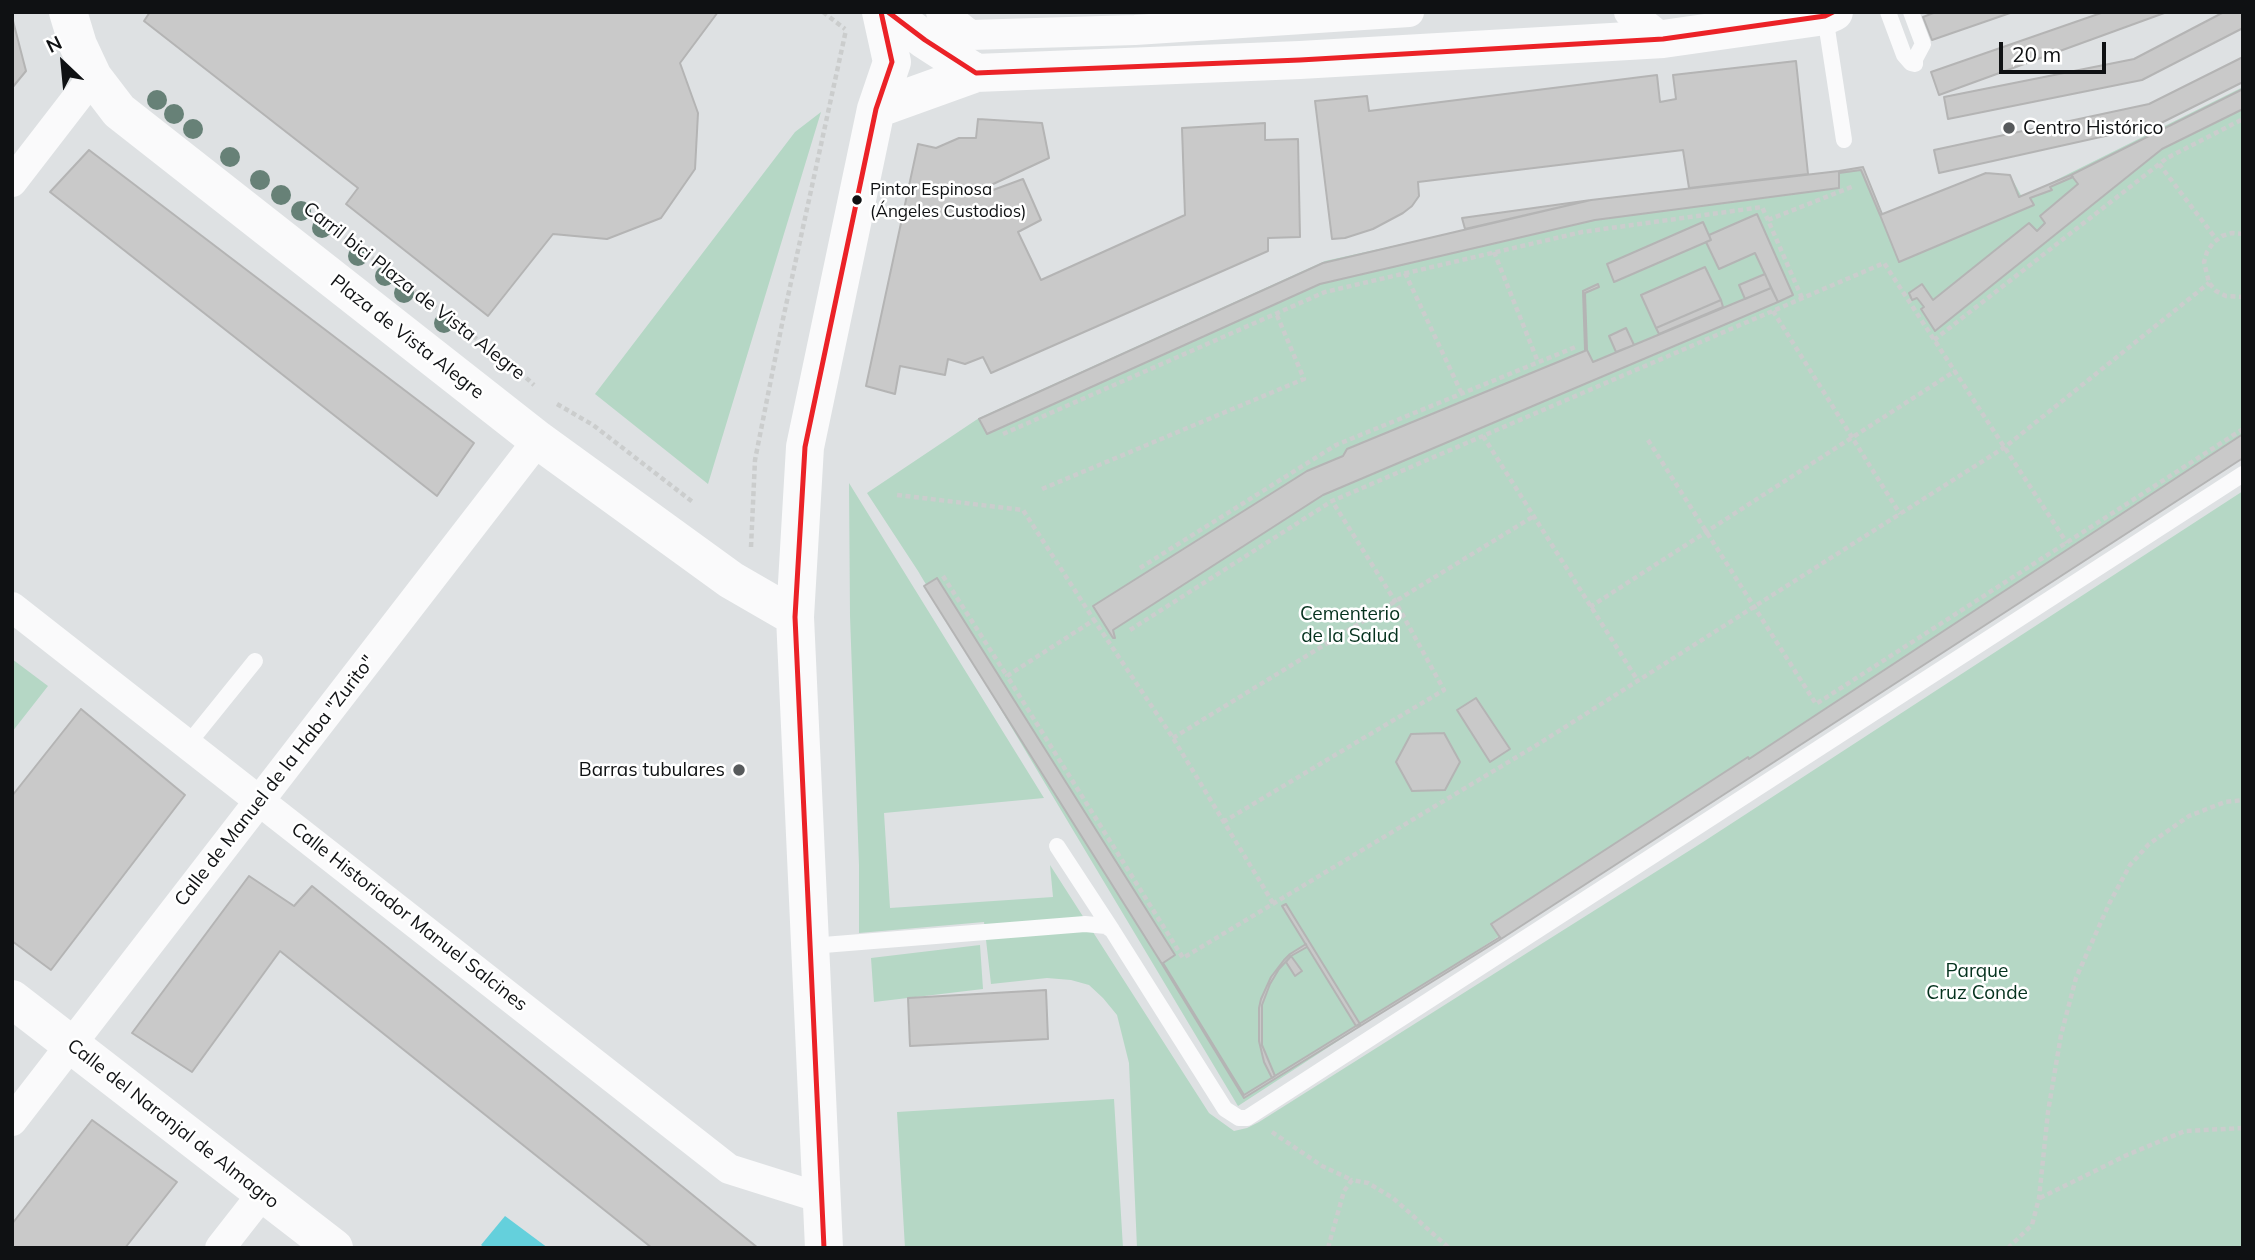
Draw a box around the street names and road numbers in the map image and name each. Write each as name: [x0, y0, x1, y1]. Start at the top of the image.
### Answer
street label: Carril bici Plaza de Vista Alegre: [299, 197, 529, 385]
street label: Plaza de Vista Alegre: [326, 270, 488, 404]
street label: Calle de Manuel de la Haba "Zurito": [170, 651, 380, 911]
street label: Calle Historiador Manuel Salcines: [286, 818, 532, 1016]
street label: Calle del Naranjal de Almagro: [63, 1034, 283, 1214]

